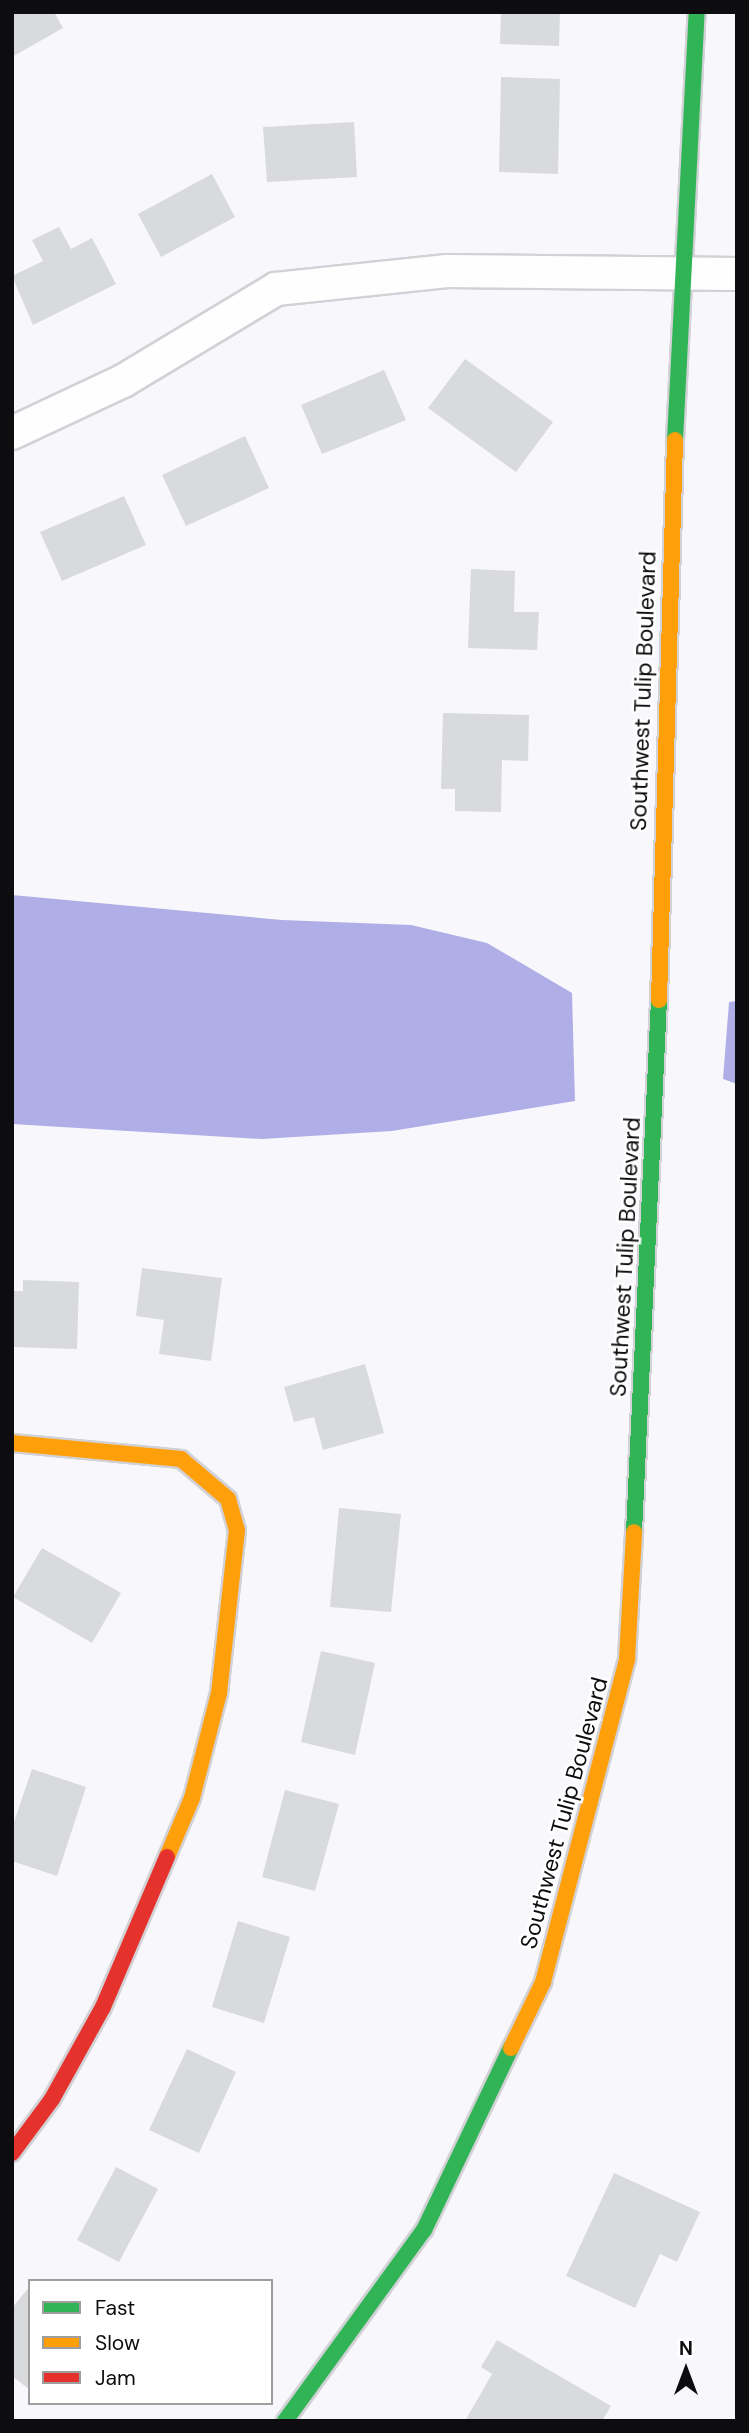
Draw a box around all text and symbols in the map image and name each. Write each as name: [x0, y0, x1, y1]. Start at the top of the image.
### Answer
street label: Southwest Tulip Boulevard: [624, 551, 662, 831]
street label: Southwest Tulip Boulevard: [604, 1117, 646, 1397]
street label: Southwest Tulip Boulevard: [514, 1674, 614, 1952]
legend: [28, 2279, 273, 2405]
text: Fast: [95, 2294, 135, 2322]
text: Slow: [95, 2329, 140, 2357]
north arrow: [651, 2335, 721, 2405]
text: N: [679, 2336, 693, 2361]
text: Jam: [95, 2364, 136, 2392]

